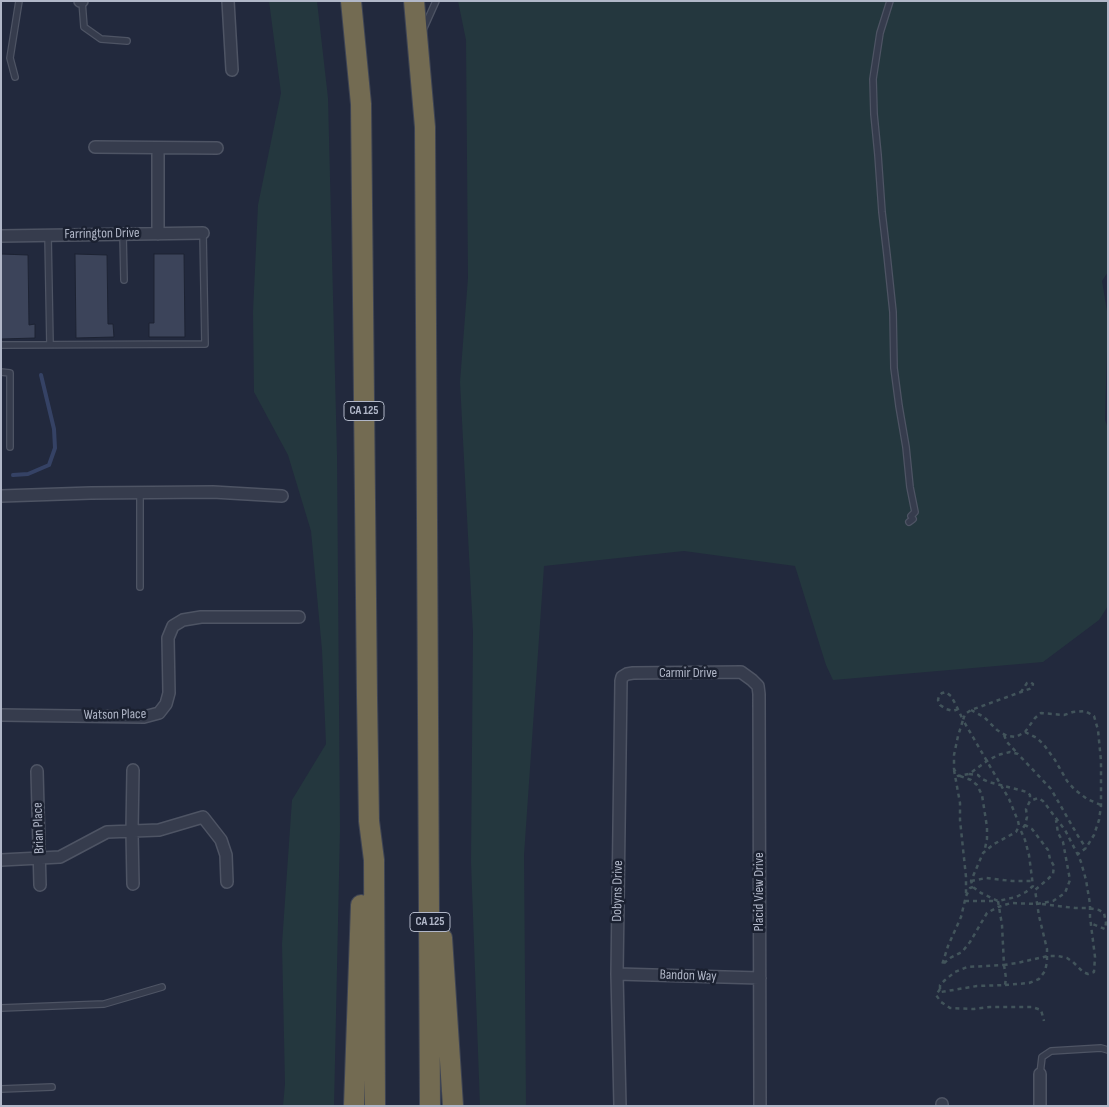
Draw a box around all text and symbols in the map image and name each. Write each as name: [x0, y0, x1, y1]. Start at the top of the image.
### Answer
street label: Farrington Drive: [64, 225, 140, 243]
road number: CA 125: [344, 402, 384, 421]
street label: Carmir Drive: [659, 665, 717, 681]
street label: Watson Place: [84, 706, 146, 724]
street label: Brian Place: [30, 802, 48, 854]
street label: Placid View Drive: [751, 852, 767, 932]
street label: Dobyns Drive: [609, 860, 627, 922]
road number: CA 125: [410, 912, 450, 932]
street label: Bandon Way: [659, 967, 717, 985]

